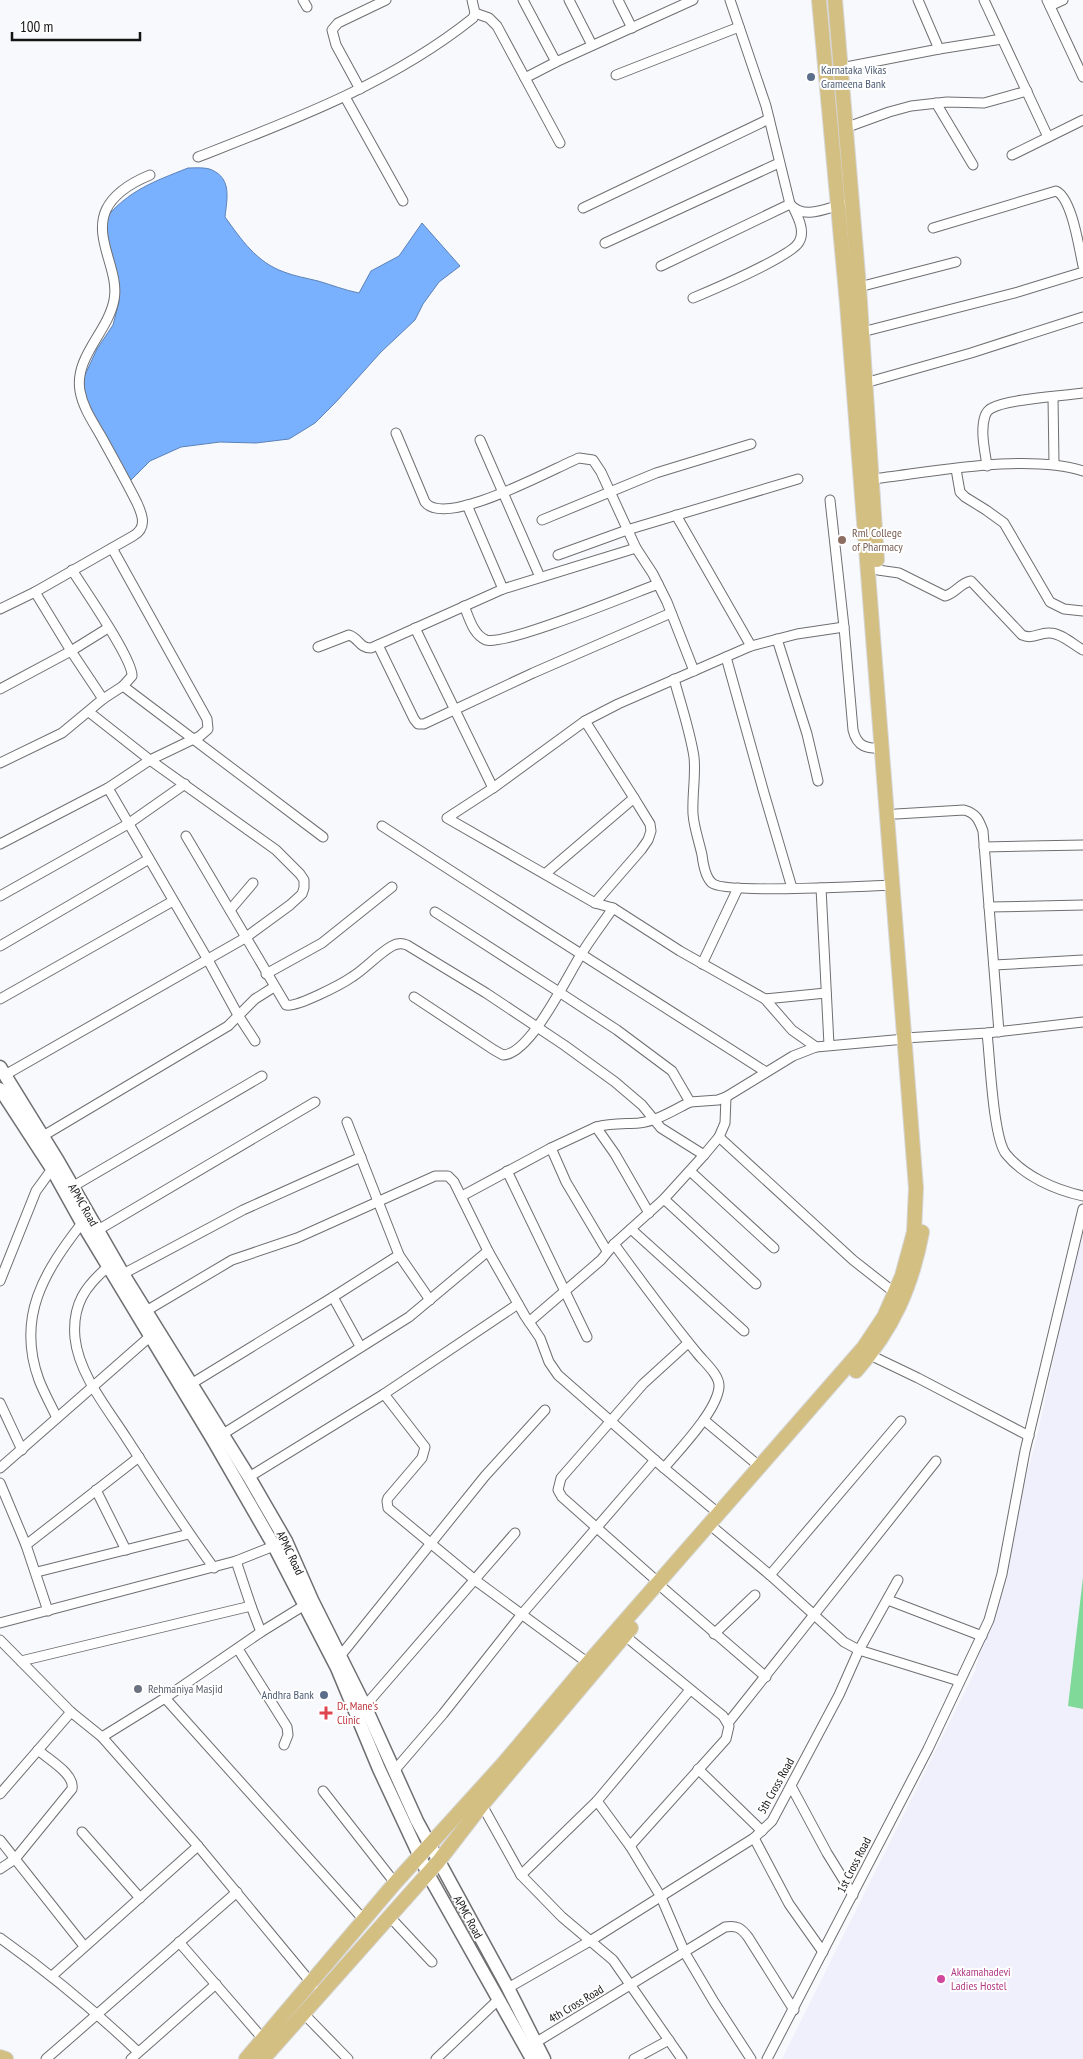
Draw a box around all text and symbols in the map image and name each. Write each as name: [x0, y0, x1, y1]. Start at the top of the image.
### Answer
scale bar: [12, 10, 140, 42]
text: 100 m: [20, 17, 53, 36]
place label: Karnataka Vikas Grameena Bank: [821, 62, 886, 91]
marker: Karnataka Vikas Grameena Bank: [805, 71, 817, 83]
place label: Rml College of Pharmacy: [852, 525, 903, 554]
marker: Rml College of Pharmacy: [836, 534, 848, 546]
street label: APMC Road: [65, 1181, 102, 1229]
street label: APMC Road: [273, 1528, 307, 1577]
place label: Rehmaniya Masjid: [148, 1681, 223, 1696]
marker: Rehmaniya Masjid: [132, 1683, 144, 1695]
place label: Andhra Bank: [262, 1687, 314, 1702]
marker: Andhra Bank: [318, 1689, 330, 1701]
place label: Dr. Mane's Clinic: [337, 1698, 378, 1727]
marker: Dr. Mane's Clinic: [319, 1706, 333, 1720]
street label: 5th Cross Road: [754, 1755, 797, 1816]
street label: 1st Cross Road: [833, 1835, 874, 1895]
street label: APMC Road: [451, 1893, 486, 1941]
place label: Akkamahadevi Ladies Hostel: [951, 1964, 1011, 1993]
marker: Akkamahadevi Ladies Hostel: [935, 1973, 947, 1985]
street label: 4th Cross Road: [546, 1981, 606, 2026]

